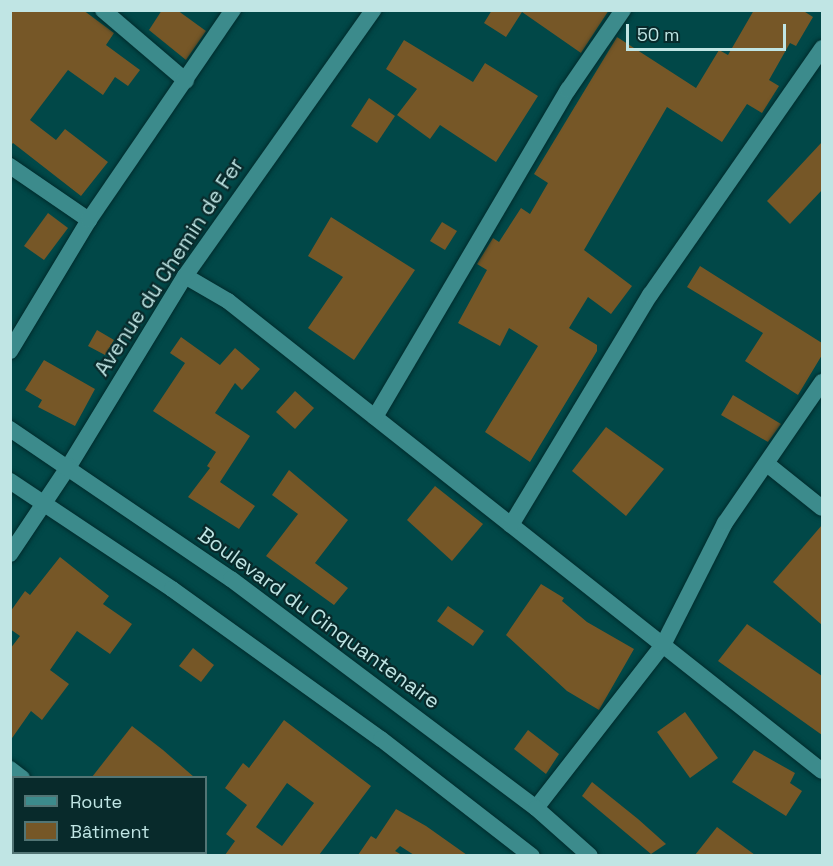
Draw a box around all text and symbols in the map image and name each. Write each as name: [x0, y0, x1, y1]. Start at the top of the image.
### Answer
scale bar: [629, 12, 790, 50]
text: 50 m: [637, 23, 679, 46]
street label: Avenue du Chemin de Fer: [89, 153, 249, 381]
street label: Boulevard du Cinquantenaire: [193, 522, 445, 714]
legend: [12, 776, 207, 854]
text: Route: [70, 790, 122, 813]
text: Bâtiment: [70, 820, 150, 843]

